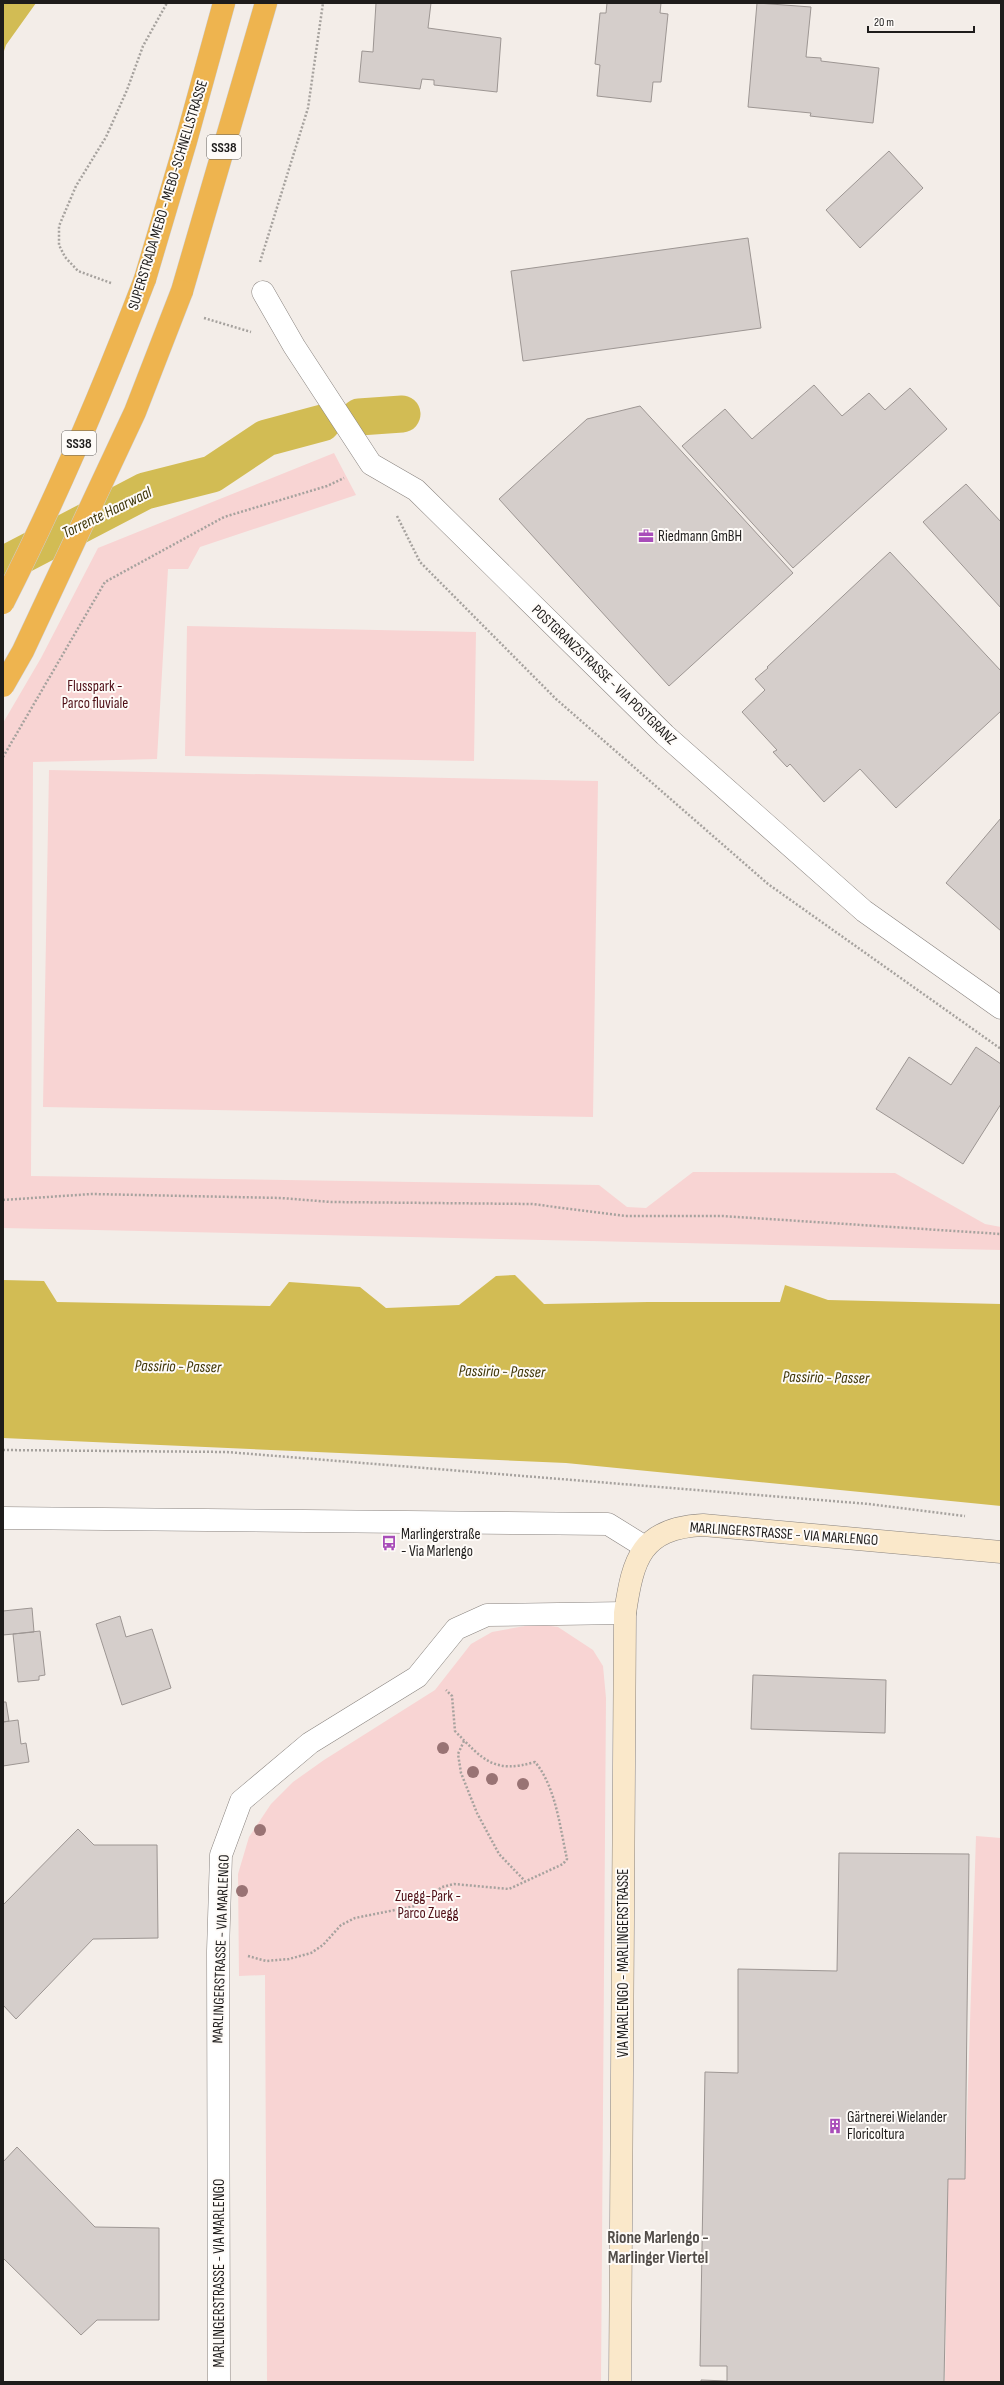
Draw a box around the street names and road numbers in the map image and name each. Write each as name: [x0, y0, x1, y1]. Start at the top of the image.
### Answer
street label: SUPERSTRADA MEBO - MEBO-SCHNELLSTRASSE: [124, 78, 212, 312]
road number: SS38: [207, 135, 241, 159]
road number: SS38: [62, 431, 96, 455]
street label: POSTGRANZSTRASSE - VIA POSTGRANZ: [528, 601, 680, 749]
street label: MARLINGERSTRASSE - VIA MARLENGO: [689, 1518, 879, 1550]
street label: MARLINGERSTRASSE - VIA MARLENGO: [208, 1854, 234, 2044]
street label: VIA MARLENGO - MARLINGERSTRASSE: [614, 1869, 633, 2057]
street label: MARLINGERSTRASSE - VIA MARLENGO: [210, 2179, 229, 2367]

